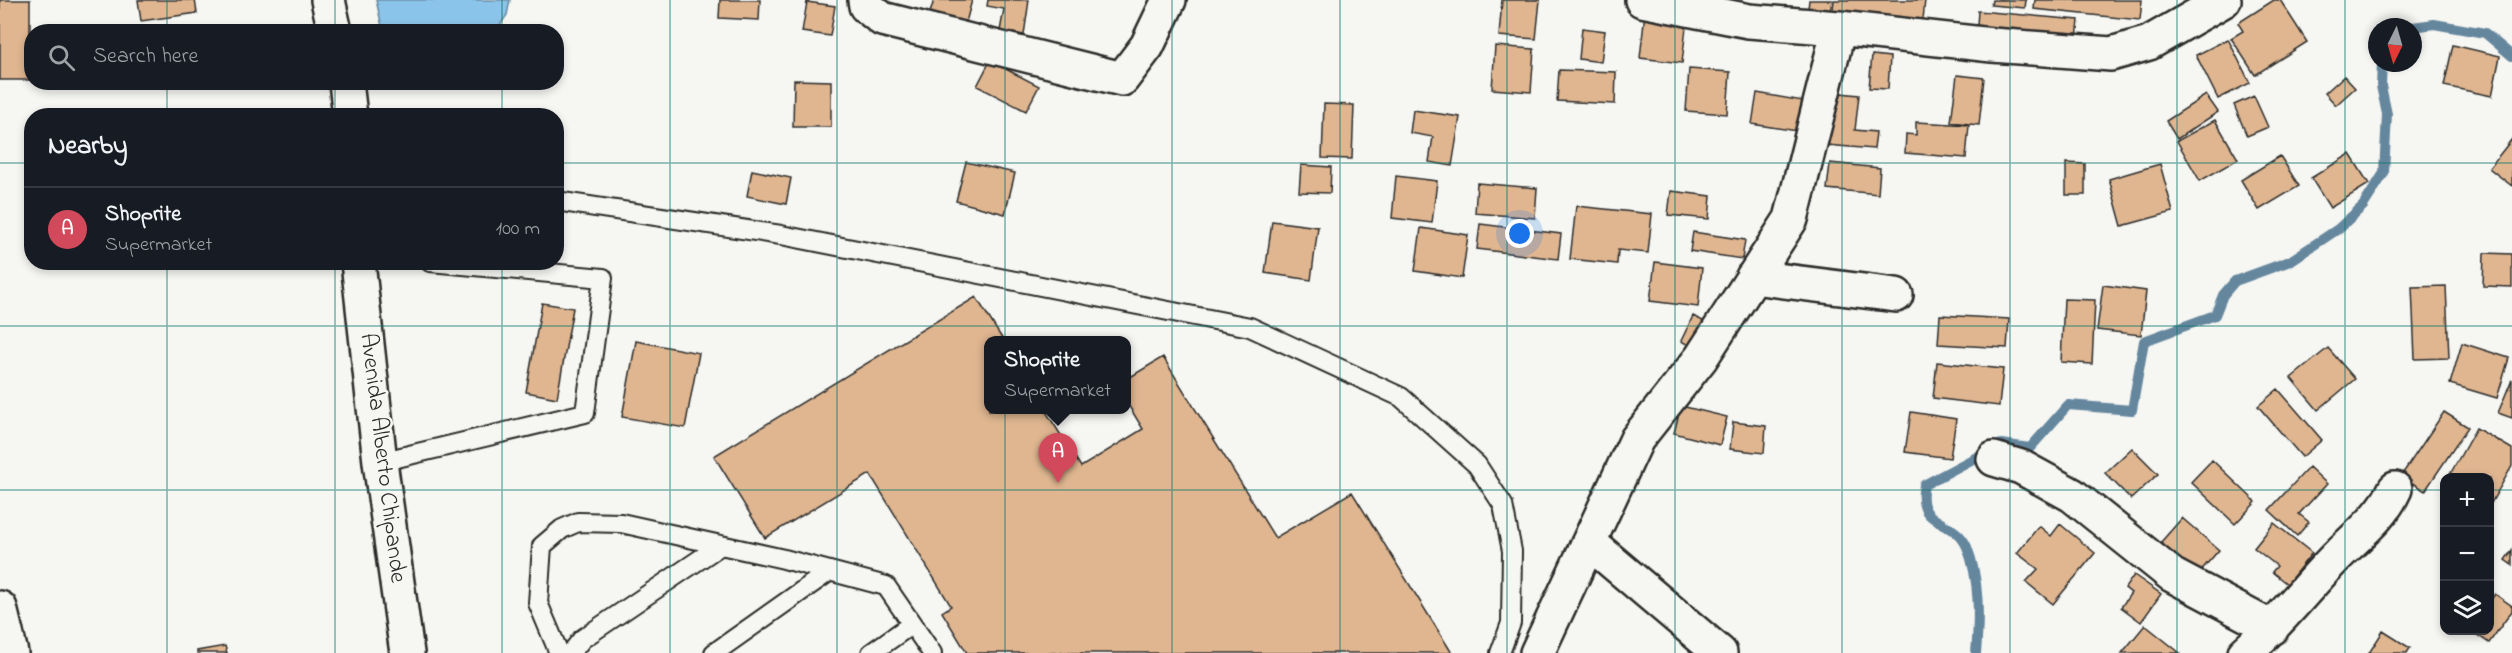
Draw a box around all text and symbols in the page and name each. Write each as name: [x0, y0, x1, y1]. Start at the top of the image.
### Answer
north arrow: [2368, 18, 2422, 72]
search box: [24, 24, 564, 90]
icon: search: [45, 41, 78, 74]
text: Search here: [93, 41, 198, 73]
text: Nearby: [48, 128, 127, 166]
text: Shoprite: [105, 199, 181, 231]
text: A: [61, 215, 74, 244]
text: 100 m: [496, 215, 540, 244]
your location: [1505, 219, 1534, 248]
text: Supermarket: [105, 231, 212, 260]
street label: Avenida Alberto Chipande: [349, 331, 415, 585]
popup: [984, 336, 1131, 414]
text: Shoprite: [1004, 345, 1080, 377]
text: Supermarket: [1004, 377, 1111, 406]
pin: A: [1038, 434, 1078, 483]
map controls: [2440, 473, 2494, 635]
button: +: [2440, 473, 2494, 527]
button: −: [2440, 527, 2494, 581]
button: layers: [2440, 581, 2494, 635]

